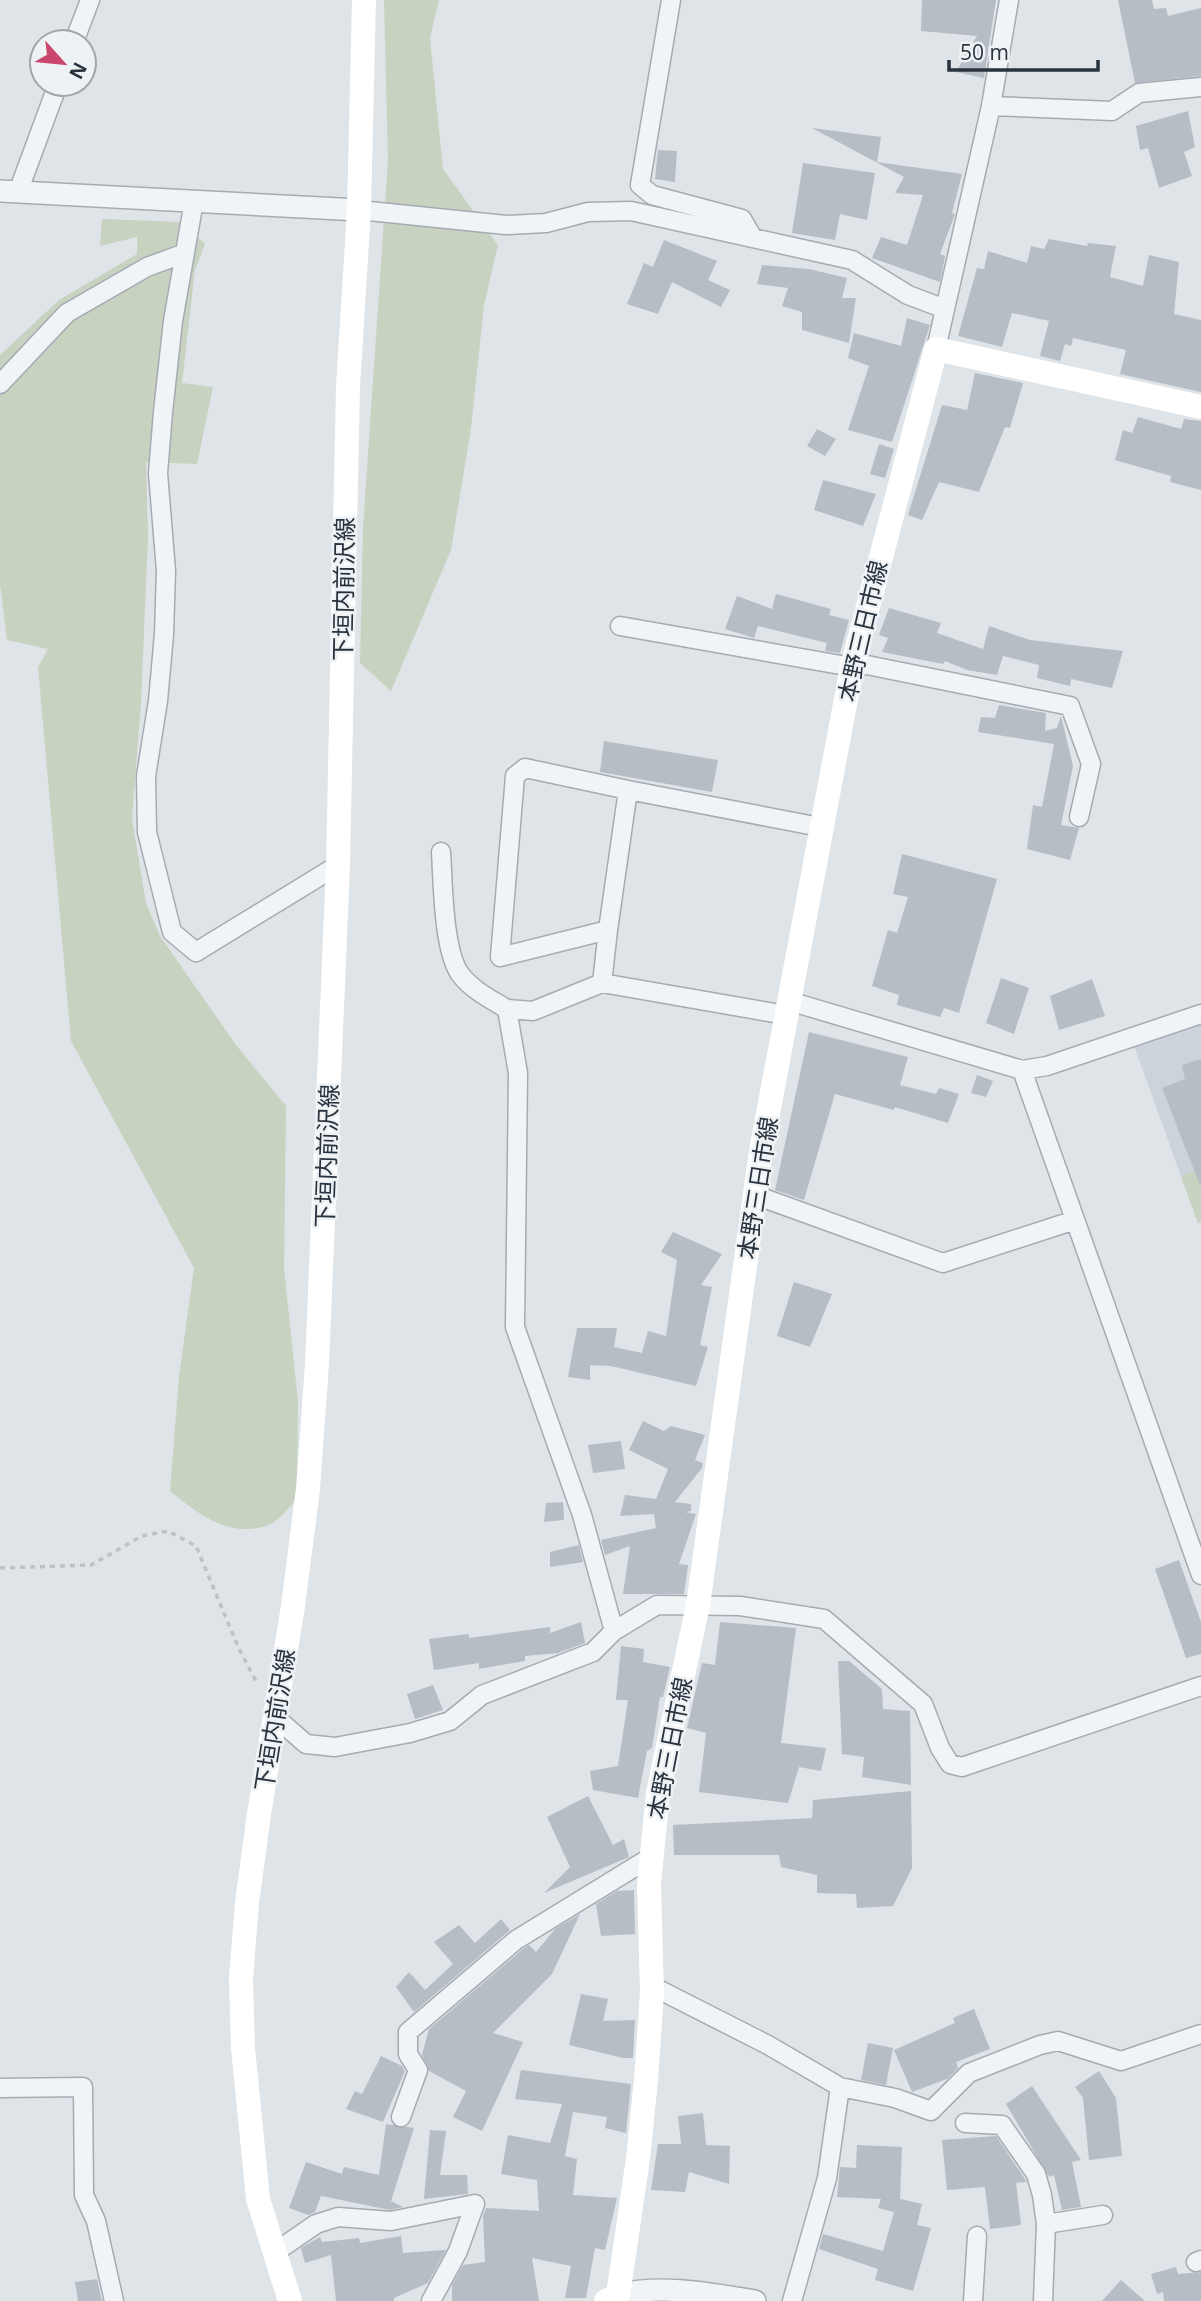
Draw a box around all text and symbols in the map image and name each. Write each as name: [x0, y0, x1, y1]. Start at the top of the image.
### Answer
north arrow: [28, 28, 98, 98]
scale bar: [949, 28, 1098, 72]
text: 50 m: [960, 38, 1009, 66]
text: N: [63, 58, 93, 84]
street label: 下垣内前沢線: [325, 517, 361, 661]
street label: 本野三日市線: [830, 557, 894, 705]
street label: 下垣内前沢線: [307, 1083, 345, 1229]
street label: 本野三日市線: [729, 1114, 785, 1262]
street label: 下垣内前沢線: [246, 1646, 302, 1794]
street label: 本野三日市線: [639, 1674, 699, 1822]

